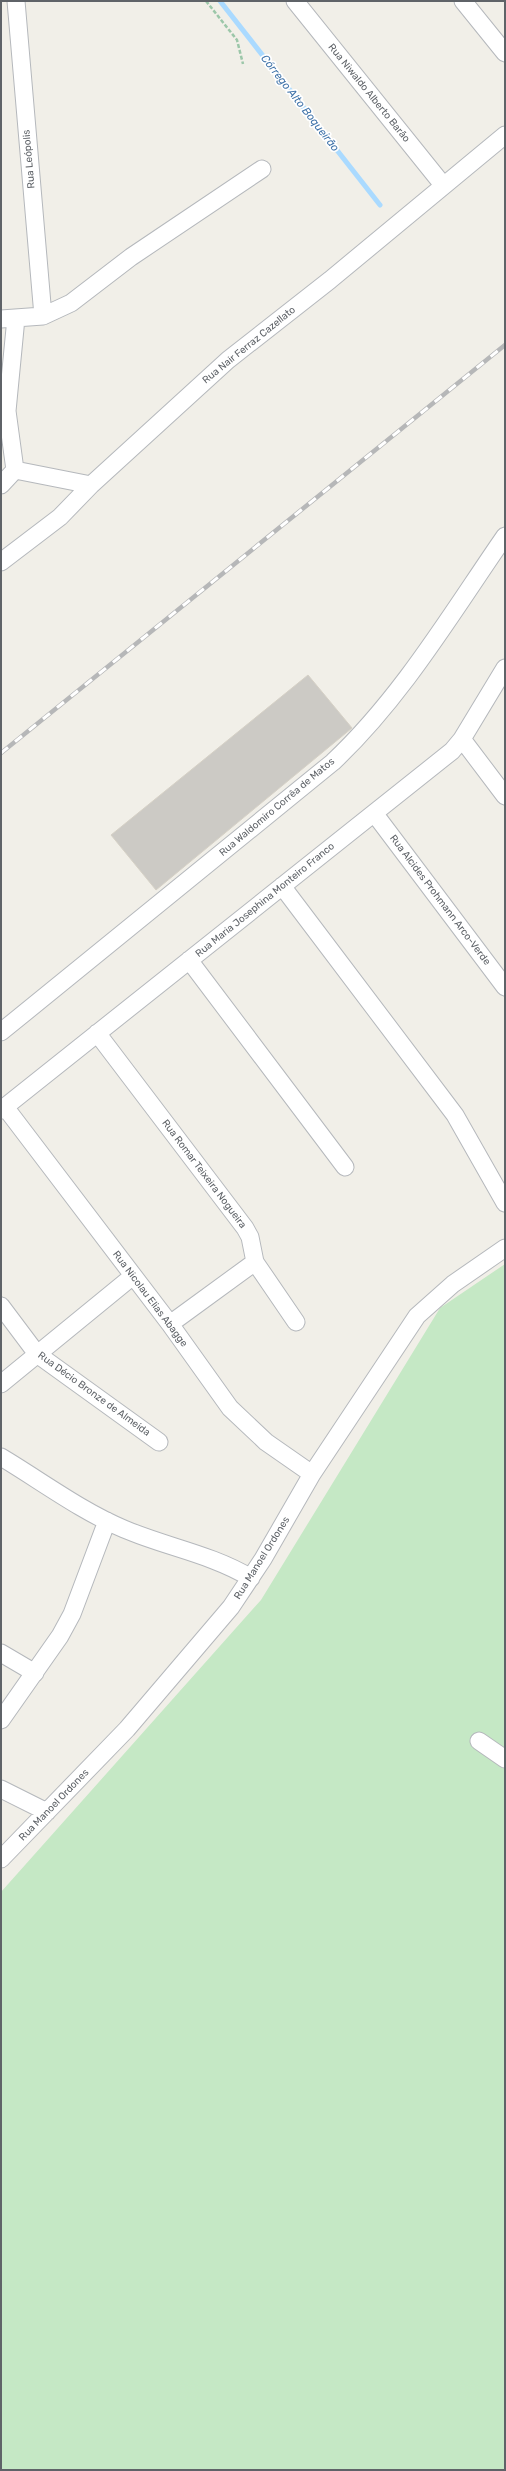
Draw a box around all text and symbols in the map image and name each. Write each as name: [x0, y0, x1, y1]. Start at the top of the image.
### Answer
street label: Rua Niwaldo Alberto Barão: [326, 41, 413, 145]
water label: Córrego Alto Boqueirão: [258, 52, 342, 154]
street label: Rua Leópolis: [20, 129, 38, 189]
street label: Rua Nair Ferraz Cazellato: [200, 304, 298, 386]
street label: Rua Waldomiro Corrêa de Matos: [217, 755, 337, 859]
street label: Rua Alcides Prohmann Arco-Verde: [387, 832, 493, 968]
street label: Rua Maria Josephina Monteiro Franco: [193, 840, 337, 960]
street label: Rua Romar Teixeira Nogueira: [159, 1117, 249, 1231]
street label: Rua Nicolau Elias Abagge: [110, 1249, 190, 1350]
street label: Rua Décio Bronze de Almeida: [36, 1349, 152, 1439]
street label: Rua Manoel Ordones: [232, 1514, 292, 1602]
street label: Rua Manoel Ordones: [17, 1767, 91, 1843]

